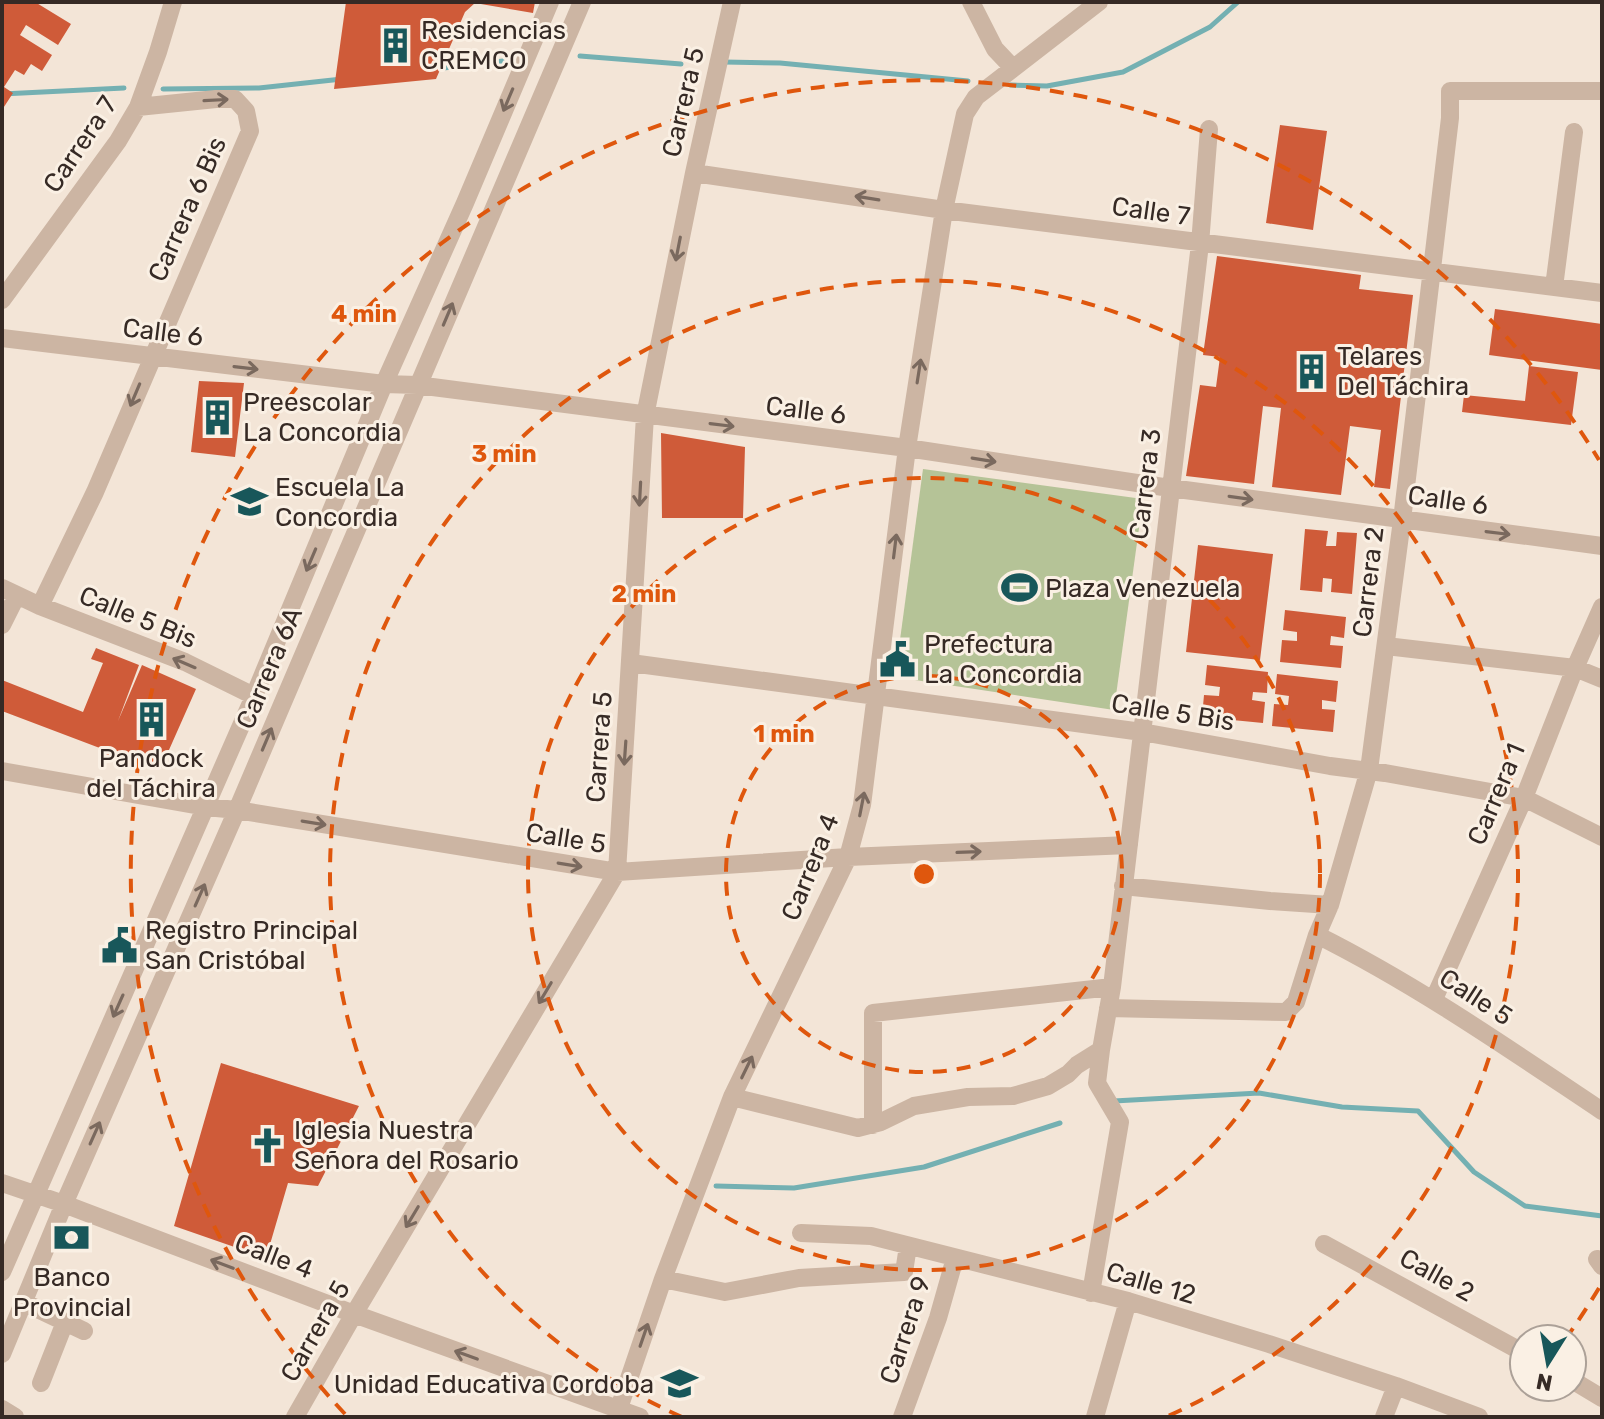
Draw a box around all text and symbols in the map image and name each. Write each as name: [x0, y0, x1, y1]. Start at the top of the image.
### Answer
place label: Residencias CREMCO: [421, 15, 566, 76]
building icon: Residencias CREMCO: [376, 26, 414, 64]
street label: Carrera 5: [656, 44, 711, 160]
one-way arrow: [500, 87, 515, 112]
street label: Carrera 7: [37, 90, 124, 198]
one-way arrow: [202, 92, 229, 107]
street label: Carrera 6 Bis: [142, 132, 233, 286]
one-way arrow: [854, 190, 880, 205]
street label: Calle 7: [1110, 191, 1192, 232]
one-way arrow: [670, 236, 685, 261]
text: 4 min: [331, 300, 397, 328]
one-way arrow: [441, 302, 456, 326]
street label: Calle 6: [121, 312, 205, 353]
place label: Telares Del Táchira: [1337, 341, 1469, 402]
building icon: Telares Del Táchira: [1292, 352, 1330, 390]
one-way arrow: [912, 359, 927, 384]
one-way arrow: [232, 361, 259, 376]
one-way arrow: [127, 382, 142, 407]
place label: Preescolar La Concordia: [243, 387, 401, 448]
street label: Calle 6: [764, 390, 848, 431]
building icon: Preescolar La Concordia: [198, 398, 236, 436]
one-way arrow: [708, 418, 735, 433]
street label: Carrera 3: [1123, 427, 1168, 541]
text: 3 min: [471, 440, 537, 468]
one-way arrow: [971, 453, 996, 468]
place label: Escuela La Concordia: [275, 472, 405, 533]
one-way arrow: [632, 480, 647, 507]
street label: Calle 6: [1406, 480, 1490, 521]
school or university icon: Escuela La Concordia: [230, 483, 268, 521]
one-way arrow: [1227, 490, 1254, 505]
street label: Carrera 2: [1346, 525, 1391, 639]
one-way arrow: [1485, 525, 1511, 540]
one-way arrow: [887, 533, 902, 560]
one-way arrow: [303, 547, 317, 572]
sports icon: Plaza Venezuela: [1000, 569, 1038, 607]
place label: Plaza Venezuela: [1045, 573, 1240, 604]
street label: Calle 5 Bis: [75, 580, 201, 655]
text: 2 min: [612, 580, 677, 608]
street label: Carrera 6A: [230, 603, 309, 734]
place label: Prefectura La Concordia: [924, 629, 1082, 690]
public building icon: Prefectura La Concordia: [879, 640, 917, 678]
one-way arrow: [172, 654, 197, 669]
street label: Calle 5 Bis: [1109, 687, 1237, 737]
street label: Carrera 5: [580, 690, 619, 804]
building icon: Pandock del Táchira: [132, 700, 170, 738]
text: 1 min: [753, 720, 815, 748]
one-way arrow: [261, 727, 275, 752]
one-way arrow: [617, 739, 632, 766]
street label: Carrera 1: [1461, 739, 1532, 850]
place label: Pandock del Táchira: [86, 743, 216, 804]
one-way arrow: [855, 791, 870, 817]
street label: Carrera 4: [775, 809, 846, 925]
one-way arrow: [300, 816, 326, 831]
street label: Calle 5: [524, 817, 608, 860]
one-way arrow: [955, 844, 982, 859]
one-way arrow: [557, 858, 582, 873]
centre of rings: [910, 860, 938, 888]
one-way arrow: [193, 883, 208, 907]
place label: Registro Principal San Cristóbal: [145, 915, 358, 976]
public building icon: Registro Principal San Cristóbal: [100, 926, 138, 964]
street label: Calle 5: [1433, 962, 1518, 1032]
one-way arrow: [537, 981, 553, 1004]
one-way arrow: [109, 994, 124, 1018]
one-way arrow: [740, 1055, 755, 1079]
place label: Iglesia Nuestra Señora del Rosario: [294, 1115, 519, 1176]
one-way arrow: [88, 1121, 103, 1145]
church icon: Iglesia Nuestra Señora del Rosario: [249, 1126, 287, 1164]
one-way arrow: [404, 1205, 420, 1228]
bank icon: Banco Provincial: [53, 1219, 91, 1257]
street label: Calle 4: [230, 1227, 317, 1286]
street label: Calle 2: [1394, 1242, 1479, 1309]
one-way arrow: [211, 1256, 235, 1270]
street label: Calle 12: [1103, 1256, 1199, 1311]
place label: Banco Provincial: [13, 1262, 131, 1323]
street label: Carrera 9: [873, 1272, 937, 1388]
street label: Carrera 5: [274, 1275, 357, 1387]
one-way arrow: [637, 1323, 652, 1348]
north arrow: [1508, 1323, 1588, 1403]
one-way arrow: [454, 1346, 479, 1361]
school or university icon: Unidad Educativa Cordoba: [661, 1365, 699, 1403]
text: N: [1534, 1367, 1555, 1397]
place label: Unidad Educativa Cordoba: [334, 1369, 654, 1400]

